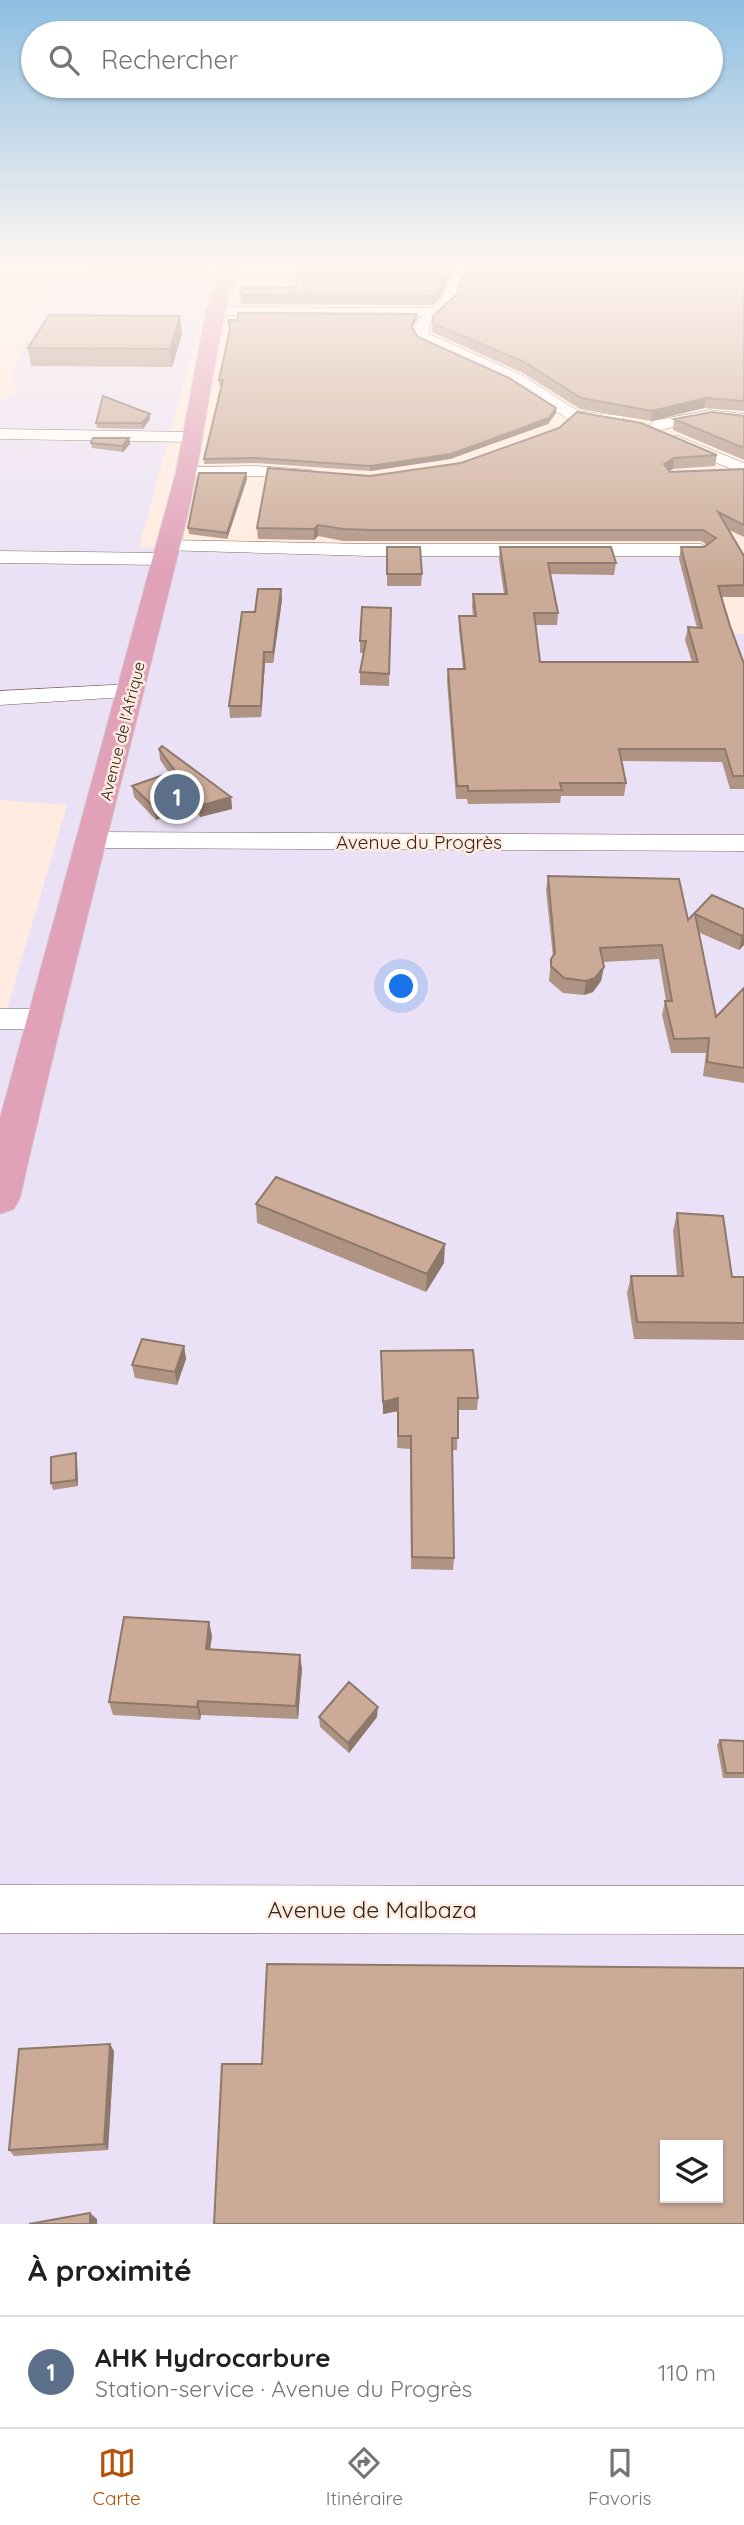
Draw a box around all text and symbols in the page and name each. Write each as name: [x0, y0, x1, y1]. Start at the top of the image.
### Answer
search box: [21, 21, 723, 98]
icon: search: [45, 41, 83, 79]
text: Rechercher: [101, 43, 238, 76]
street label: Avenue de l'Afrique: [95, 659, 149, 803]
pin: 1: [154, 771, 200, 823]
street label: Avenue du Progrès: [336, 830, 502, 854]
your location: [384, 969, 418, 1003]
street label: Avenue de Malbaza: [267, 1895, 477, 1924]
map controls: [660, 2140, 723, 2203]
button: layers: [660, 2140, 723, 2203]
text: À proximité: [28, 2251, 192, 2289]
text: AHK Hydrocarbure: [95, 2341, 330, 2374]
text: 1: [47, 2358, 55, 2387]
text: 110 m: [658, 2358, 716, 2387]
text: Station-service · Avenue du Progrès: [95, 2374, 472, 2403]
tab: Carte: [93, 2444, 141, 2510]
tab: Itinéraire: [326, 2444, 403, 2510]
tab: Favoris: [588, 2444, 652, 2510]

